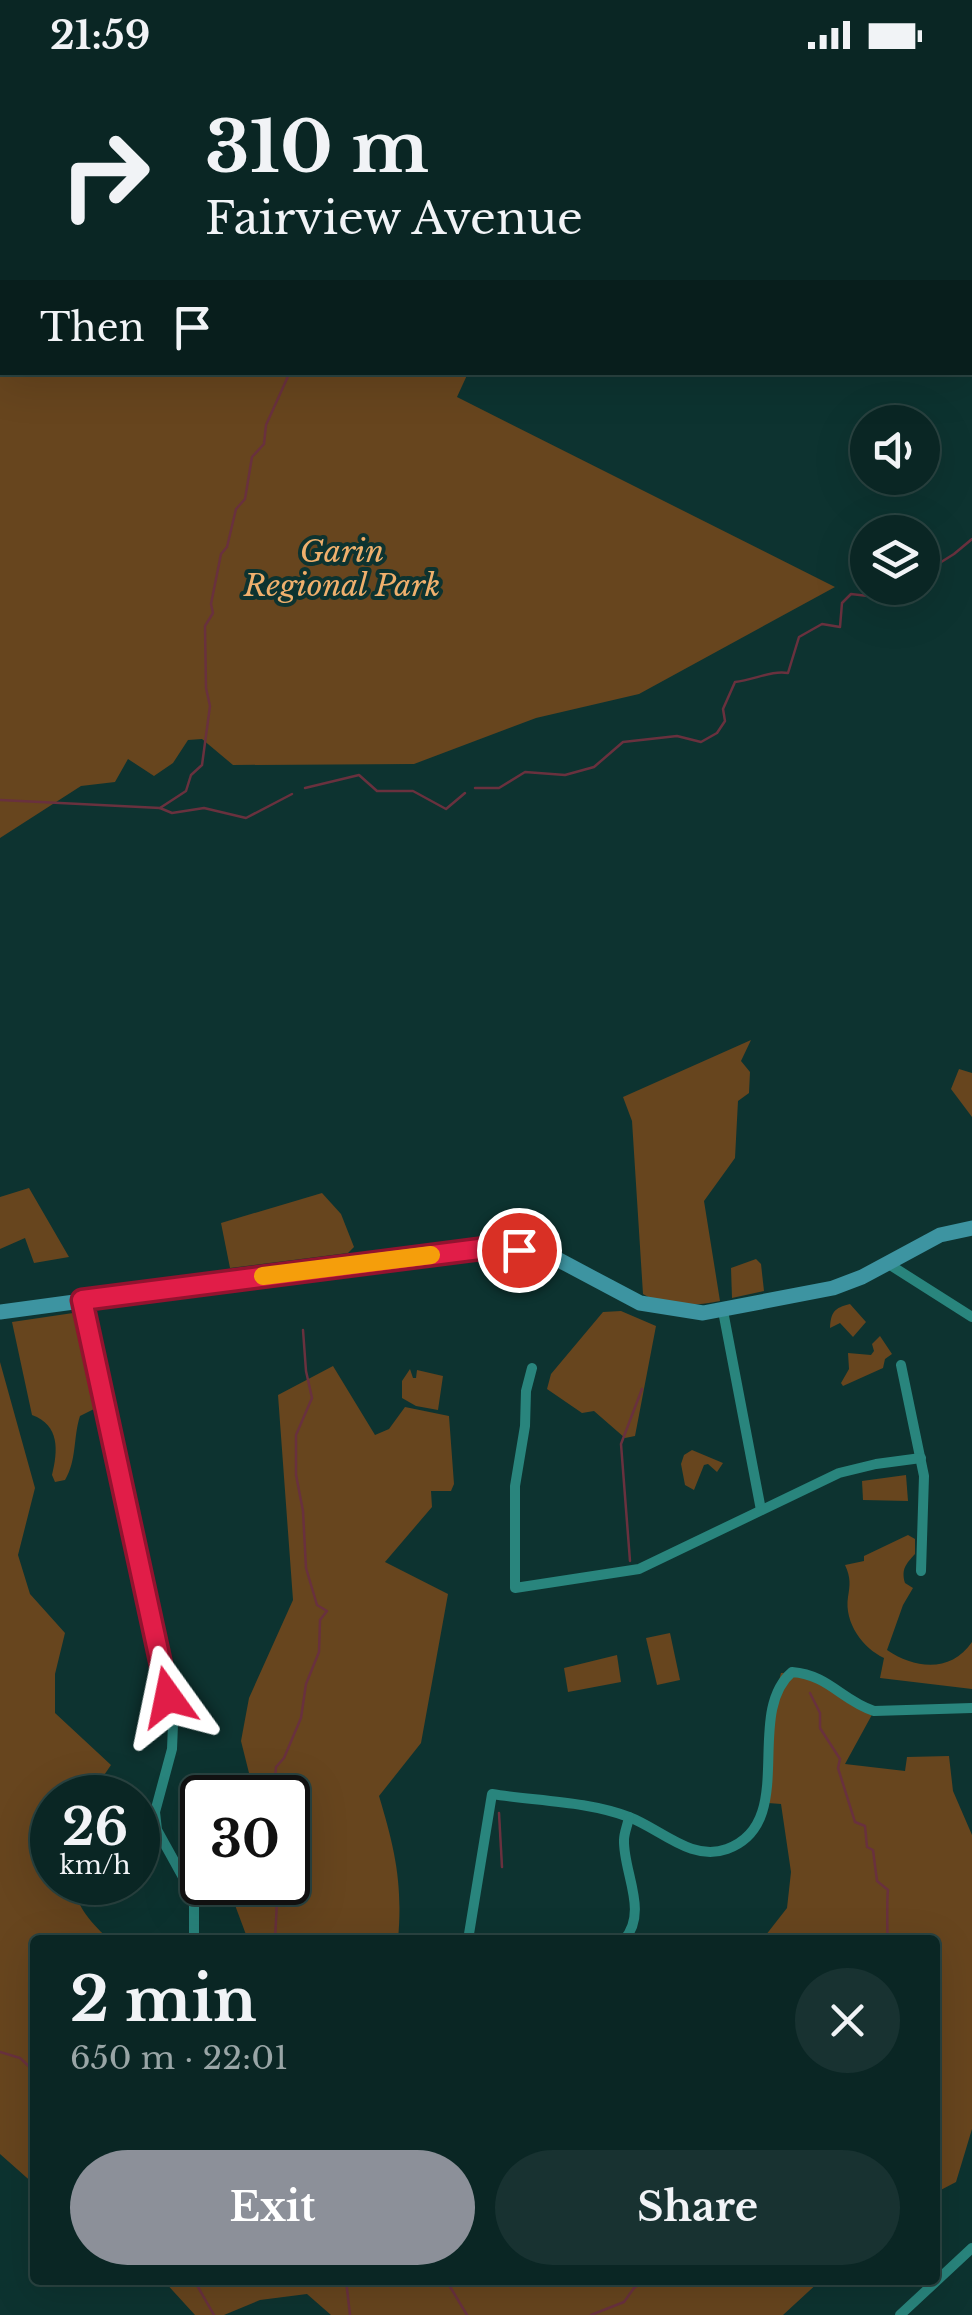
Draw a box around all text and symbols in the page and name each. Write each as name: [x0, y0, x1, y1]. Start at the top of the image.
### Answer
text: 21:59: [50, 12, 150, 59]
text: 310 m: [205, 104, 429, 191]
icon: right: [40, 110, 170, 240]
text: Fairview Avenue: [205, 190, 583, 246]
icon: arrive: [165, 300, 220, 355]
text: Then: [40, 304, 145, 351]
map controls: [850, 405, 940, 605]
button: sound: [850, 405, 940, 495]
button: layers: [850, 515, 940, 605]
park label: Garin Regional Park: [243, 533, 440, 604]
pin: [477, 1208, 562, 1293]
icon: arrive: [492, 1223, 547, 1278]
position arrow: [116, 1645, 220, 1749]
speed limit sign: 30: [180, 1775, 310, 1905]
text: 26: [62, 1796, 128, 1859]
text: km/h: [60, 1850, 130, 1881]
text: 2 min: [70, 1963, 257, 2037]
button: close: [795, 1968, 900, 2073]
text: 650 m · 22:01: [70, 2038, 288, 2078]
button: Exit: [70, 2150, 475, 2265]
button: Share: [495, 2150, 900, 2265]

